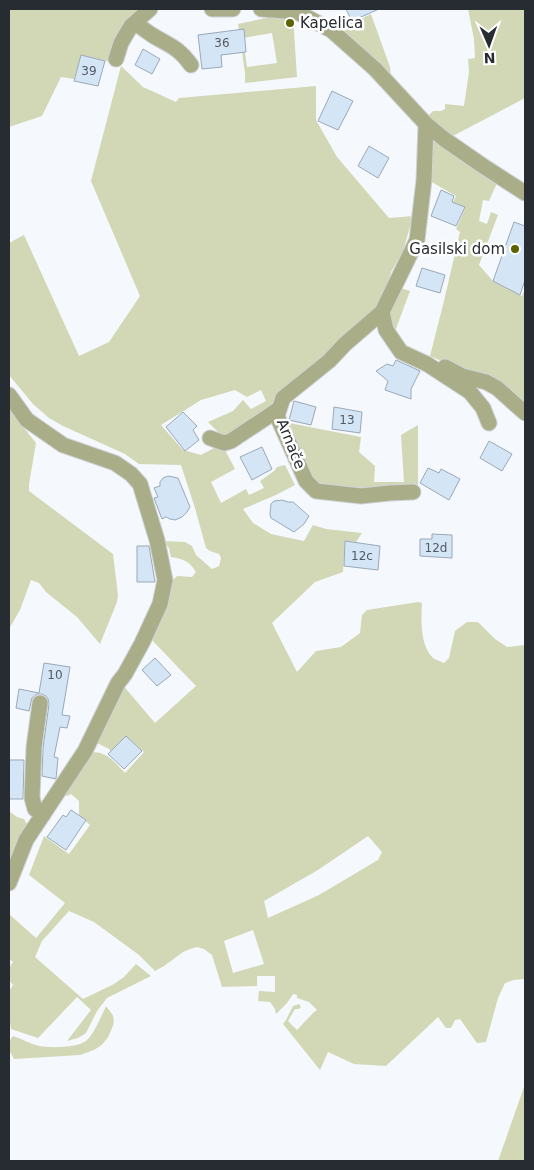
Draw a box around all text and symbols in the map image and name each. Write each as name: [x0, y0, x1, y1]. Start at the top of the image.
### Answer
place label: Kapelica: [300, 14, 363, 32]
marker: Kapelica: [284, 17, 296, 29]
north arrow: [464, 20, 514, 70]
house number: 36: [214, 36, 230, 50]
text: N: [483, 50, 496, 66]
house number: 39: [81, 64, 97, 78]
place label: Gasilski dom: [409, 240, 505, 258]
marker: Gasilski dom: [509, 243, 521, 255]
house number: 13: [339, 413, 355, 427]
street label: Arnače: [273, 416, 309, 472]
house number: 12d: [425, 541, 447, 555]
house number: 12c: [351, 549, 373, 563]
house number: 10: [47, 668, 63, 682]

